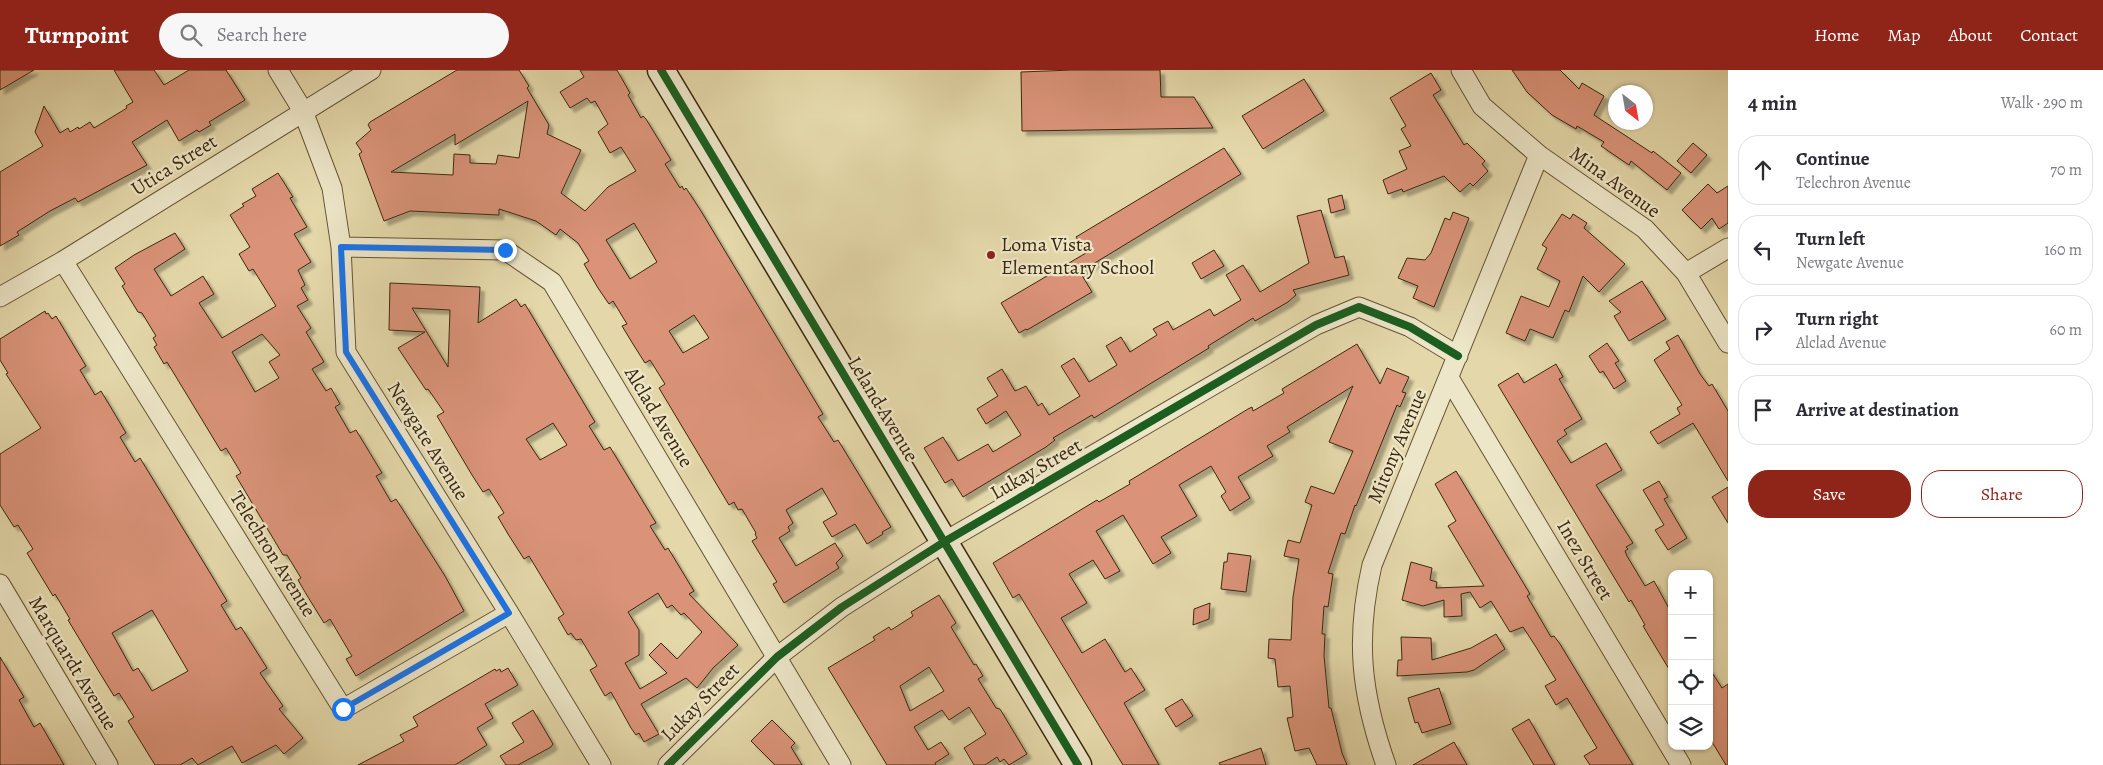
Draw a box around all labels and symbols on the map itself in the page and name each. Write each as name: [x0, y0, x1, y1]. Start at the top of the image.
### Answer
north arrow: [1608, 85, 1653, 130]
street label: Utica Street: [126, 128, 222, 202]
street label: Mina Avenue: [1564, 140, 1666, 224]
place label: Loma Vista Elementary School: [1001, 231, 1154, 281]
route end: [494, 239, 517, 262]
marker: Loma Vista Elementary School: [985, 249, 997, 261]
street label: Leland Avenue: [841, 351, 925, 467]
street label: Alclad Avenue: [618, 361, 700, 472]
street label: Newgate Avenue: [381, 377, 475, 505]
street label: Mitony Avenue: [1361, 385, 1433, 507]
street label: Lukay Street: [985, 432, 1087, 506]
street label: Telechron Avenue: [224, 486, 323, 622]
street label: Inez Street: [1550, 515, 1620, 606]
street label: Marquardt Avenue: [22, 591, 124, 735]
street label: Lukay Street: [655, 656, 746, 747]
route start: [332, 698, 355, 721]

